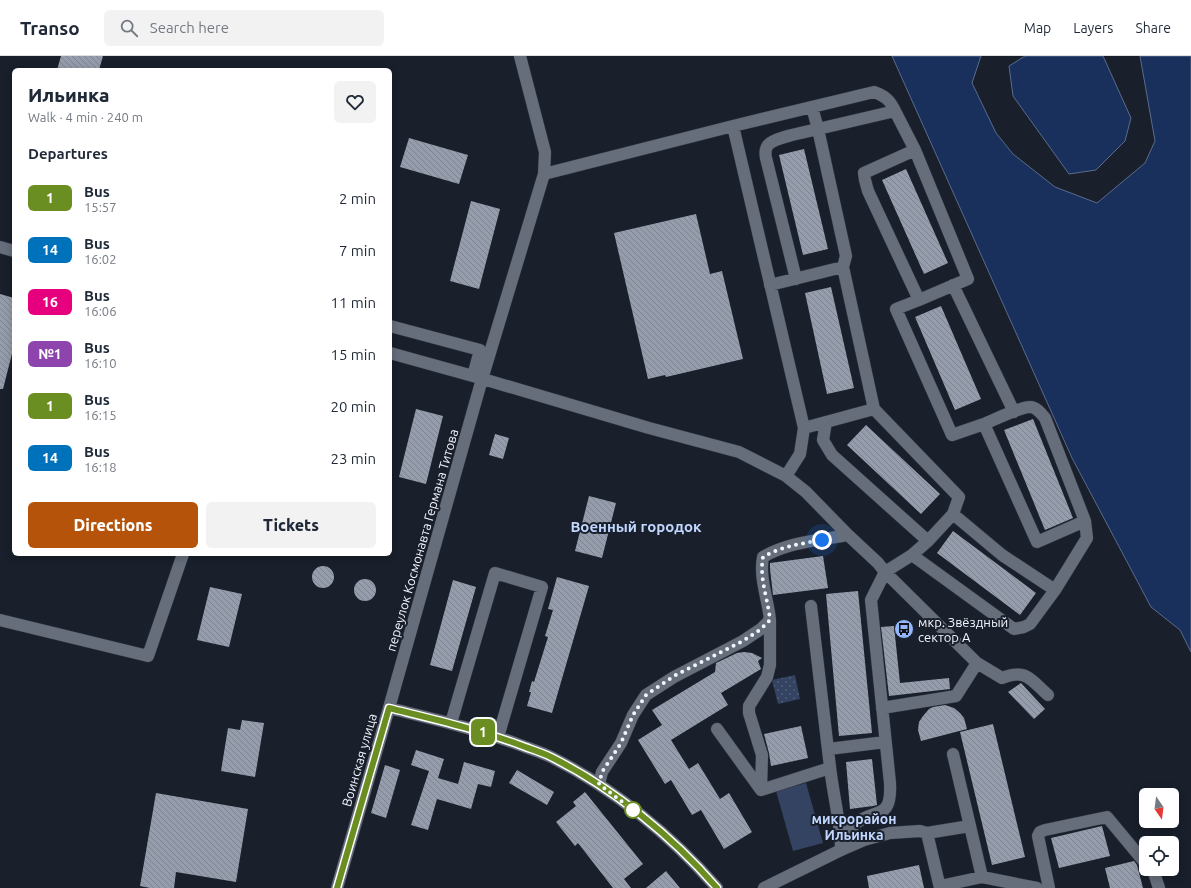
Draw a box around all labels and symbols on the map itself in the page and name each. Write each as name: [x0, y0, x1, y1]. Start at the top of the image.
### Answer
street label: переулок Космонавта Германа Титова: [384, 427, 460, 653]
district label: Военный городок: [570, 518, 702, 535]
your location: [812, 530, 832, 550]
place label: мкр. Звёздный сектор А: [918, 615, 1008, 644]
bus stop icon: мкр. Звёздный сектор А: [893, 618, 915, 640]
street label: Воинская улица: [339, 712, 379, 808]
line badge: 1: [470, 719, 496, 745]
north arrow: [1139, 788, 1179, 828]
unlabelled marker: [624, 801, 642, 819]
district label: микрорайон Ильинка: [811, 811, 897, 843]

